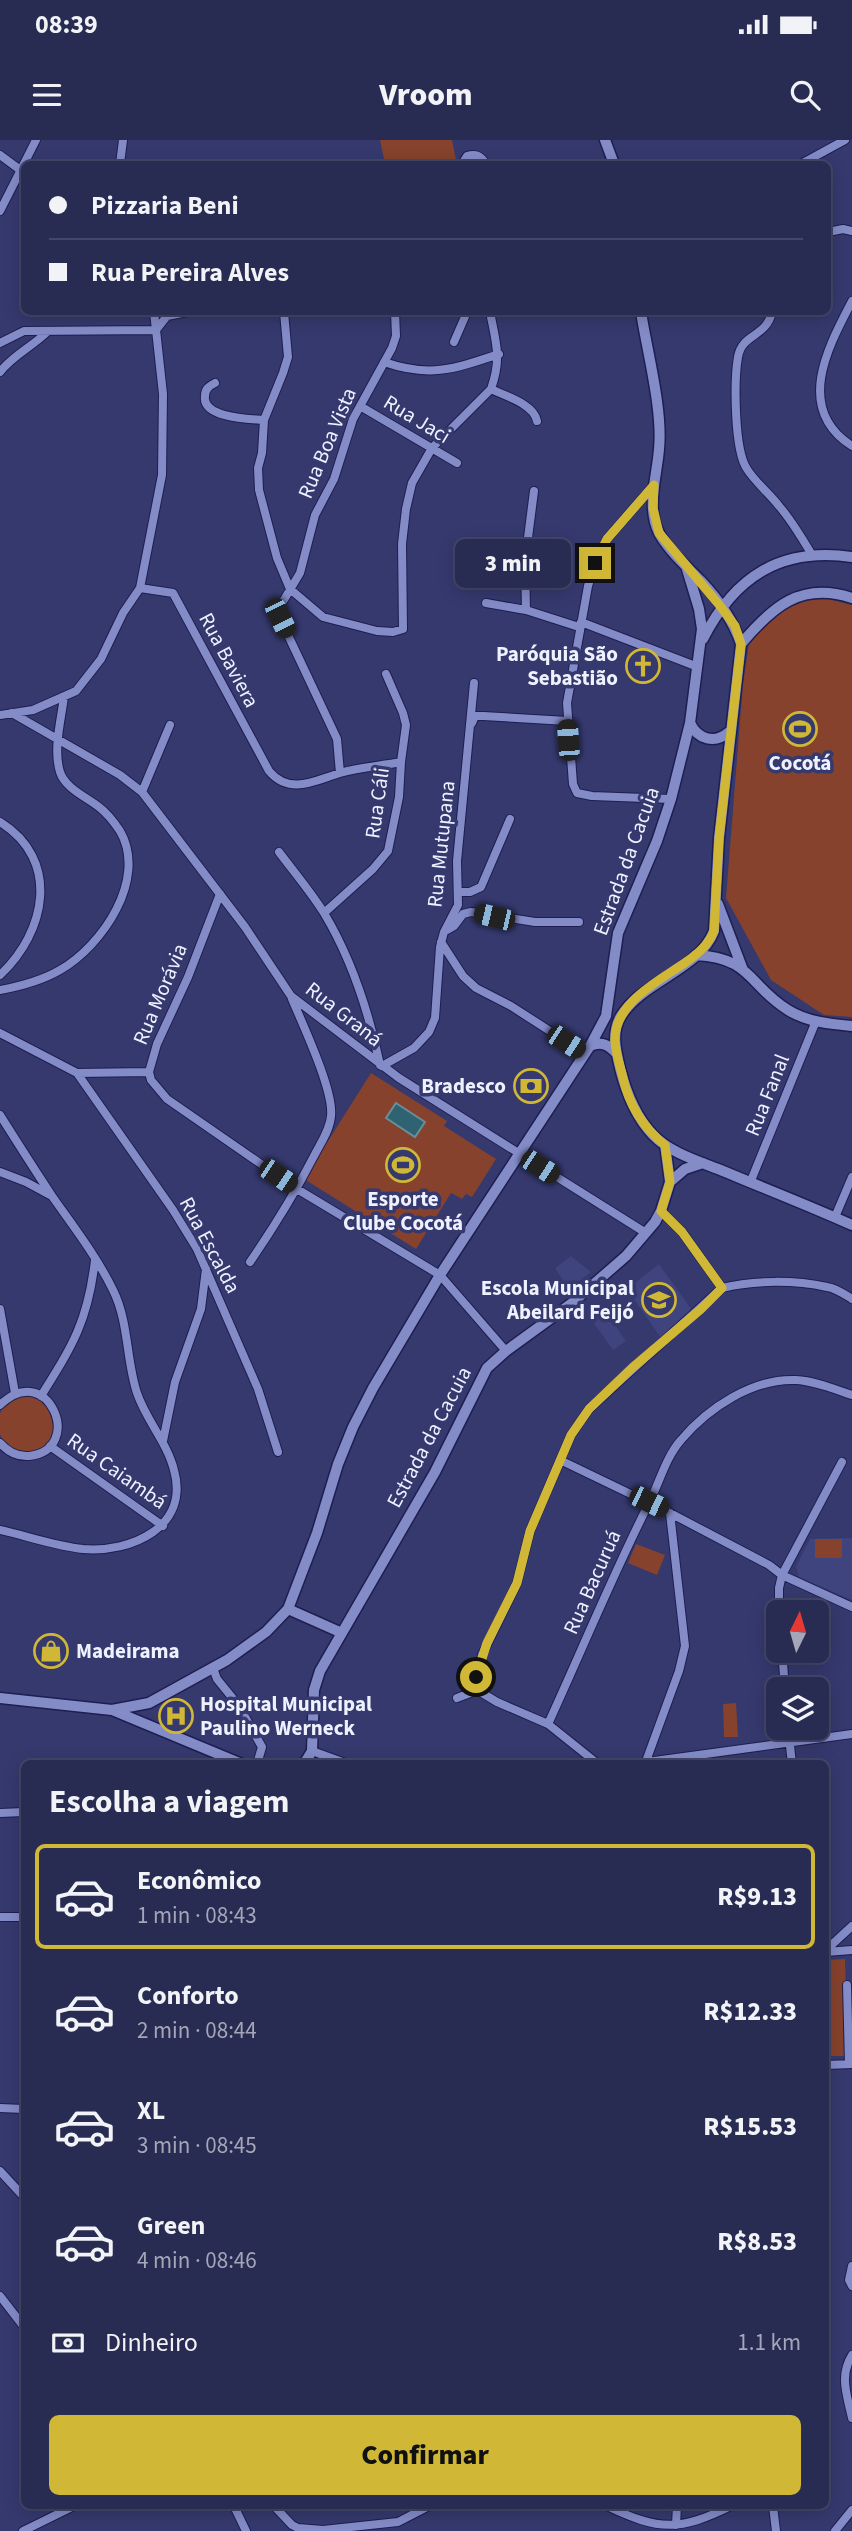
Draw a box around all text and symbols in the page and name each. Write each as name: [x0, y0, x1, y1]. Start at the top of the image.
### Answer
text: 08:39: [35, 6, 98, 43]
text: Vroom: [379, 72, 473, 118]
icon: menu: [28, 76, 66, 114]
icon: search: [786, 76, 824, 114]
text: Pizzaria Beni: [91, 187, 239, 224]
text: Rua Pereira Alves: [91, 254, 289, 291]
street label: Rua Boa Vista: [290, 383, 364, 503]
street label: Rua Jaci: [378, 387, 456, 451]
callout: 3 min: [455, 538, 570, 588]
text: 3 min: [485, 547, 541, 580]
route end: [579, 547, 611, 579]
car: [262, 595, 299, 641]
street label: Rua Baviera: [191, 607, 267, 713]
place label: Paróquia São Sebastião: [496, 639, 618, 693]
church icon: Paróquia São Sebastião: [624, 647, 662, 685]
sports icon: Cocotá: [781, 710, 819, 748]
car: [557, 718, 580, 762]
place label: Cocotá: [769, 748, 831, 778]
street label: Rua Cáli: [357, 766, 397, 840]
street label: Rua Mutupana: [419, 779, 463, 909]
street label: Estrada da Cacuia: [585, 783, 667, 939]
car: [472, 902, 517, 932]
street label: Rua Morávia: [125, 939, 195, 1049]
street label: Rua Graná: [299, 974, 389, 1054]
car: [543, 1022, 590, 1062]
street label: Rua Fanal: [737, 1050, 797, 1140]
bank icon: Bradesco: [512, 1067, 550, 1105]
place label: Bradesco: [421, 1071, 506, 1101]
sports icon: Esporte Clube Cocotá: [384, 1146, 422, 1184]
car: [517, 1147, 564, 1187]
car: [255, 1156, 302, 1196]
place label: Esporte Clube Cocotá: [343, 1184, 463, 1238]
street label: Rua Escalda: [172, 1191, 248, 1299]
place label: Escola Municipal Abeilard Feijó: [481, 1273, 634, 1327]
school or university icon: Escola Municipal Abeilard Feijó: [640, 1281, 678, 1319]
street label: Estrada da Cacuia: [379, 1361, 479, 1513]
street label: Rua Caiambá: [61, 1425, 173, 1517]
car: [626, 1483, 673, 1521]
street label: Rua Bacuruá: [556, 1525, 628, 1639]
north arrow: [766, 1600, 830, 1662]
map controls: [766, 1600, 829, 1740]
shop icon: Madeirama: [32, 1632, 70, 1670]
place label: Madeirama: [76, 1636, 180, 1666]
route start: [460, 1661, 492, 1693]
button: layers: [766, 1677, 829, 1740]
place label: Hospital Municipal Paulino Werneck: [200, 1689, 372, 1743]
hospital icon: Hospital Municipal Paulino Werneck: [157, 1697, 195, 1735]
text: Escolha a viagem: [49, 1779, 289, 1825]
text: Econômico: [137, 1862, 262, 1899]
icon: car: [53, 1865, 116, 1928]
text: R$9.13: [717, 1878, 797, 1915]
text: 1 min · 08:43: [137, 1899, 257, 1932]
text: Conforto: [137, 1977, 239, 2014]
icon: car: [53, 1980, 116, 2043]
text: R$12.33: [703, 1993, 797, 2030]
text: 2 min · 08:44: [137, 2014, 257, 2047]
text: XL: [137, 2092, 165, 2129]
icon: car: [53, 2095, 116, 2158]
text: R$15.53: [703, 2108, 797, 2145]
text: 3 min · 08:45: [137, 2129, 257, 2162]
text: Green: [137, 2207, 205, 2244]
icon: car: [53, 2210, 116, 2273]
text: R$8.53: [717, 2223, 797, 2260]
text: 4 min · 08:46: [137, 2244, 257, 2277]
icon: cash: [49, 2324, 87, 2362]
text: Dinheiro: [105, 2324, 198, 2361]
text: 1.1 km: [737, 2326, 801, 2359]
button: Confirmar: [49, 2415, 801, 2495]

